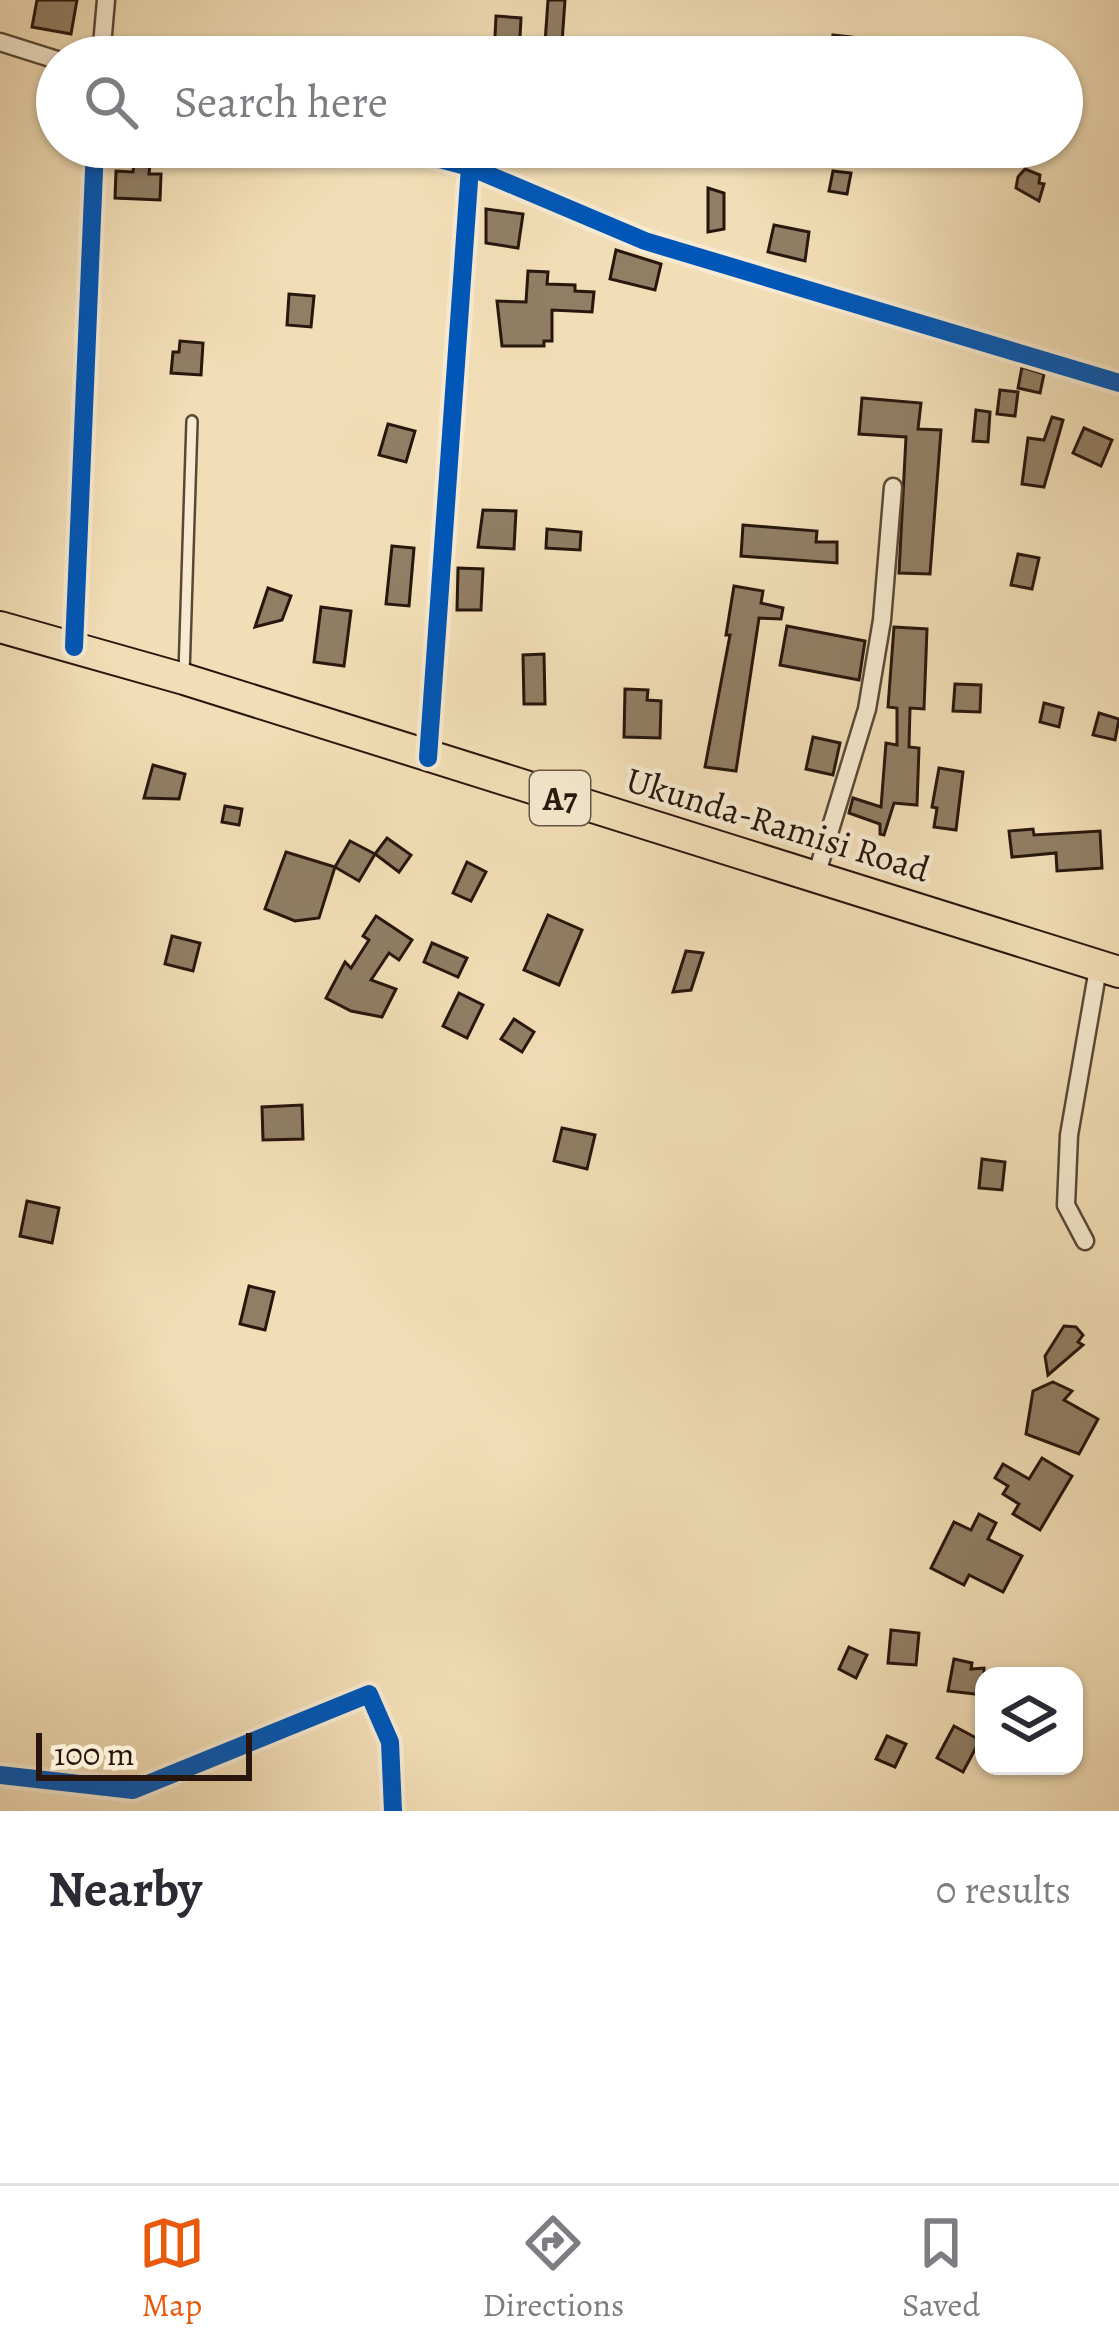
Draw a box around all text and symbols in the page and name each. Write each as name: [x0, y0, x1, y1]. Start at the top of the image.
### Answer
search box: [36, 36, 1083, 168]
icon: search: [78, 69, 144, 135]
text: Search here: [174, 71, 388, 133]
street label: Ukunda-Ramisi Road: [620, 754, 937, 894]
road number: A7: [530, 771, 590, 825]
map controls: [975, 1667, 1083, 1775]
button: layers: [975, 1667, 1083, 1775]
scale bar: [36, 1727, 252, 1780]
text: 100 m: [54, 1731, 134, 1776]
text: Nearby: [48, 1854, 202, 1924]
text: 0 results: [936, 1863, 1071, 1916]
tab: Map: [139, 2210, 205, 2327]
tab: Directions: [483, 2210, 624, 2327]
tab: Saved: [902, 2210, 980, 2327]

